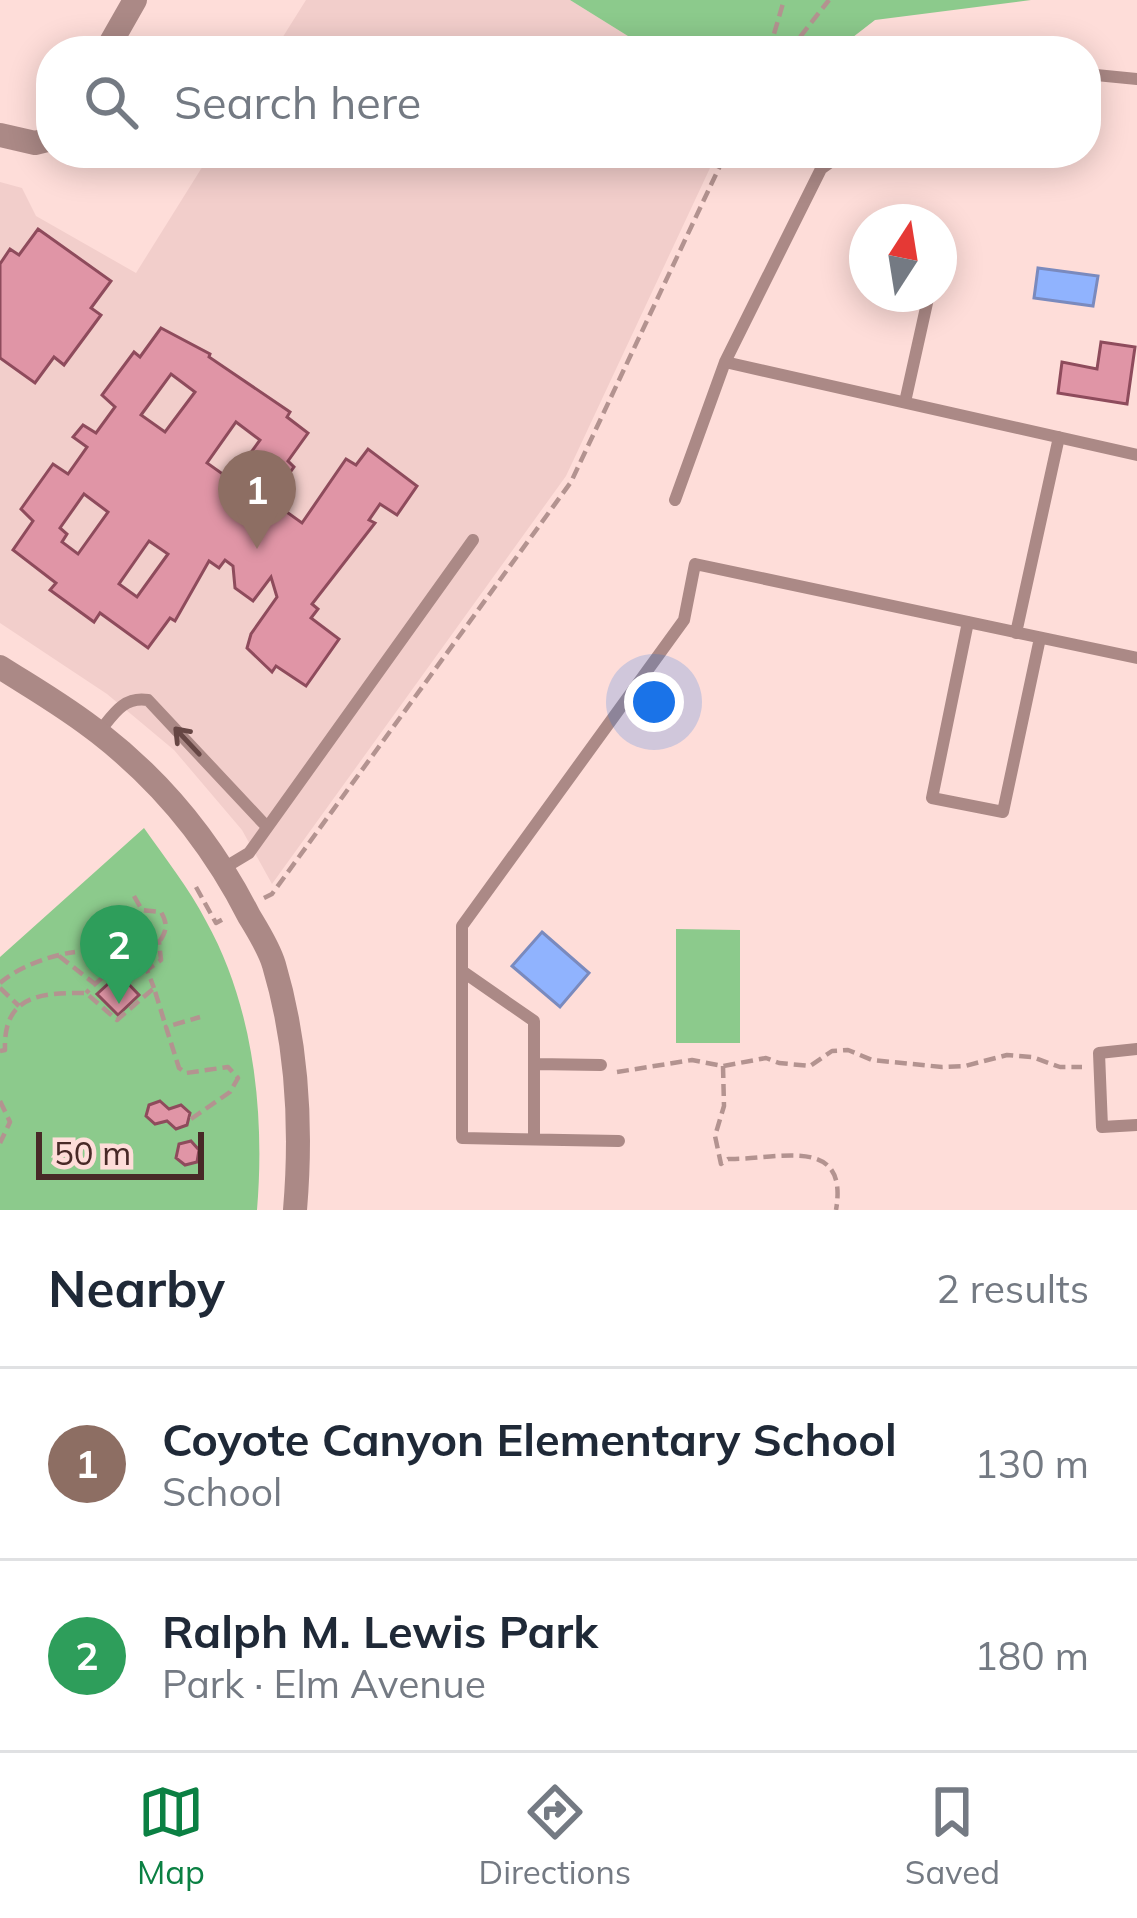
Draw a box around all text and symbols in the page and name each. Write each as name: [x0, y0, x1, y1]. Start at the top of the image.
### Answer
search box: [36, 36, 1101, 168]
icon: search: [78, 69, 144, 135]
text: Search here: [174, 74, 421, 130]
north arrow: [849, 204, 957, 312]
pin: 1: [218, 450, 296, 549]
your location: [624, 672, 684, 732]
one-way arrow: [174, 727, 202, 757]
pin: 2: [80, 905, 158, 1004]
scale bar: [36, 1126, 204, 1179]
text: 50 m: [54, 1132, 131, 1173]
text: Nearby: [48, 1256, 225, 1320]
text: 2 results: [936, 1264, 1089, 1313]
text: Coyote Canyon Elementary School: [162, 1411, 897, 1467]
text: 1: [75, 1439, 99, 1488]
text: 130 m: [974, 1439, 1089, 1488]
text: School: [162, 1467, 282, 1516]
text: Ralph M. Lewis Park: [162, 1603, 598, 1659]
text: 2: [75, 1631, 99, 1680]
text: 180 m: [974, 1631, 1089, 1680]
text: Park · Elm Avenue: [162, 1659, 486, 1708]
tab: Map: [137, 1779, 205, 1892]
tab: Directions: [479, 1779, 631, 1892]
tab: Saved: [905, 1779, 1000, 1892]

